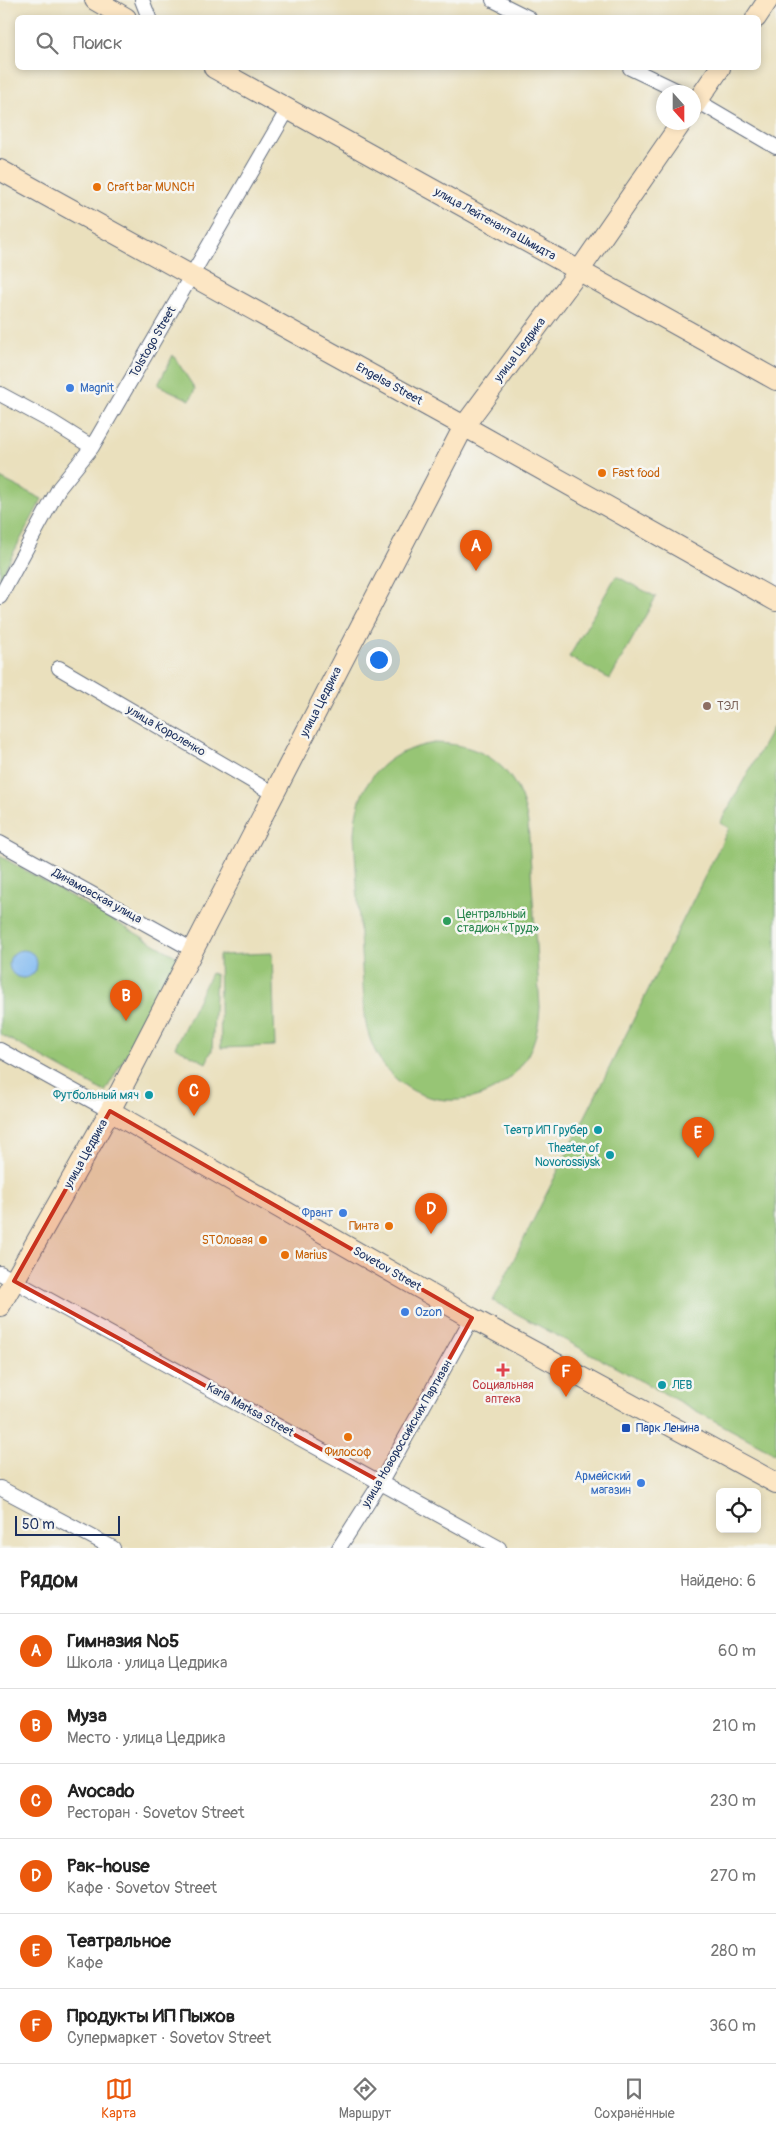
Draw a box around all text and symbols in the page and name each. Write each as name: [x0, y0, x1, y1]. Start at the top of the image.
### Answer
search box: [15, 15, 761, 70]
icon: search: [33, 29, 61, 57]
text: Поиск: [73, 31, 123, 55]
north arrow: [656, 85, 701, 130]
place label: Craft bar MUNCH: [107, 180, 195, 195]
marker: Craft bar MUNCH: [91, 181, 103, 193]
street label: улица Лейтенанта Шмидта: [431, 184, 559, 264]
street label: Tolstogo Street: [127, 304, 179, 380]
street label: улица Цедрика: [490, 314, 549, 386]
street label: Engelsa Street: [353, 360, 425, 409]
place label: Magnit: [80, 381, 114, 396]
marker: Magnit: [64, 382, 76, 394]
place label: Fast food: [612, 466, 660, 481]
marker: Fast food: [596, 467, 608, 479]
pin: A: [460, 530, 492, 571]
your location: [366, 647, 392, 673]
street label: улица Цедрика: [296, 664, 345, 741]
place label: ТЭЛ: [717, 699, 739, 714]
marker: ТЭЛ: [701, 700, 713, 712]
street label: улица Короленко: [123, 702, 209, 760]
street label: Динамовская улица: [49, 865, 145, 927]
place label: Центральный стадион «Труд»: [457, 907, 539, 936]
marker: Центральный стадион «Труд»: [441, 915, 453, 927]
pin: B: [110, 980, 142, 1021]
pin: C: [178, 1075, 210, 1116]
place label: Футбольный мяч: [53, 1088, 139, 1103]
marker: Футбольный мяч: [143, 1089, 155, 1101]
street label: улица Цедрика: [60, 1116, 111, 1192]
pin: E: [682, 1117, 714, 1158]
place label: Театр ИП Грубер: [504, 1123, 588, 1138]
marker: Театр ИП Грубер: [592, 1124, 604, 1136]
place label: Theater of Novorossiysk: [535, 1141, 600, 1170]
marker: Theater of Novorossiysk: [604, 1149, 616, 1161]
pin: D: [415, 1193, 447, 1234]
place label: Франт: [302, 1206, 333, 1221]
marker: Франт: [337, 1207, 349, 1219]
place label: Пинта: [349, 1219, 379, 1234]
marker: Пинта: [383, 1220, 395, 1232]
place label: STOловая: [202, 1233, 253, 1248]
marker: STOловая: [257, 1234, 269, 1246]
street label: Sovetov Street: [350, 1243, 424, 1295]
place label: Marius: [295, 1248, 328, 1263]
marker: Marius: [279, 1249, 291, 1261]
place label: Ozon: [415, 1305, 442, 1320]
marker: Ozon: [399, 1306, 411, 1318]
pin: F: [550, 1356, 582, 1397]
street label: улица Новороссийских Партизан: [358, 1358, 455, 1511]
marker: Социальная аптека: [497, 1364, 509, 1376]
place label: Социальная аптека: [472, 1378, 534, 1407]
place label: ЛЕВ: [671, 1378, 692, 1393]
marker: ЛЕВ: [656, 1379, 668, 1391]
street label: Karla Marksa Street: [204, 1380, 297, 1440]
place label: Парк Ленина: [636, 1421, 700, 1436]
marker: Парк Ленина: [620, 1422, 632, 1434]
marker: Философ: [342, 1431, 354, 1443]
place label: Философ: [324, 1445, 372, 1460]
place label: Армейский магазин: [575, 1469, 631, 1498]
marker: Армейский магазин: [635, 1477, 647, 1489]
map controls: [716, 1488, 761, 1533]
button: locate: [716, 1488, 761, 1533]
scale bar: [15, 1513, 120, 1536]
text: 50 m: [22, 1516, 55, 1533]
text: Рядом: [20, 1567, 78, 1594]
text: Найдено: 6: [680, 1571, 756, 1591]
text: Гимназия №5: [67, 1629, 179, 1653]
text: A: [31, 1641, 41, 1661]
text: 60 m: [718, 1641, 756, 1661]
text: Школа · улица Цедрика: [67, 1653, 227, 1673]
text: Муза: [67, 1704, 107, 1728]
text: B: [31, 1716, 41, 1736]
text: 210 m: [712, 1716, 756, 1736]
text: Место · улица Цедрика: [67, 1728, 225, 1748]
text: Avocado: [67, 1779, 135, 1803]
text: C: [31, 1791, 41, 1811]
text: 230 m: [710, 1791, 756, 1811]
text: Ресторан · Sovetov Street: [67, 1803, 244, 1823]
text: Рак-house: [67, 1854, 150, 1878]
text: D: [31, 1866, 41, 1886]
text: 270 m: [710, 1866, 756, 1886]
text: Кафе · Sovetov Street: [67, 1878, 217, 1898]
text: Театральное: [67, 1929, 171, 1953]
text: E: [32, 1941, 40, 1961]
text: 280 m: [710, 1941, 756, 1961]
text: Кафе: [67, 1953, 103, 1973]
text: Продукты ИП Пыжов: [67, 2004, 235, 2028]
text: F: [31, 2016, 41, 2036]
text: 360 m: [709, 2016, 756, 2036]
text: Супермаркет · Sovetov Street: [67, 2028, 271, 2048]
tab: Карта: [101, 2075, 136, 2122]
tab: Маршрут: [339, 2075, 391, 2122]
tab: Сохранённые: [594, 2075, 675, 2122]

